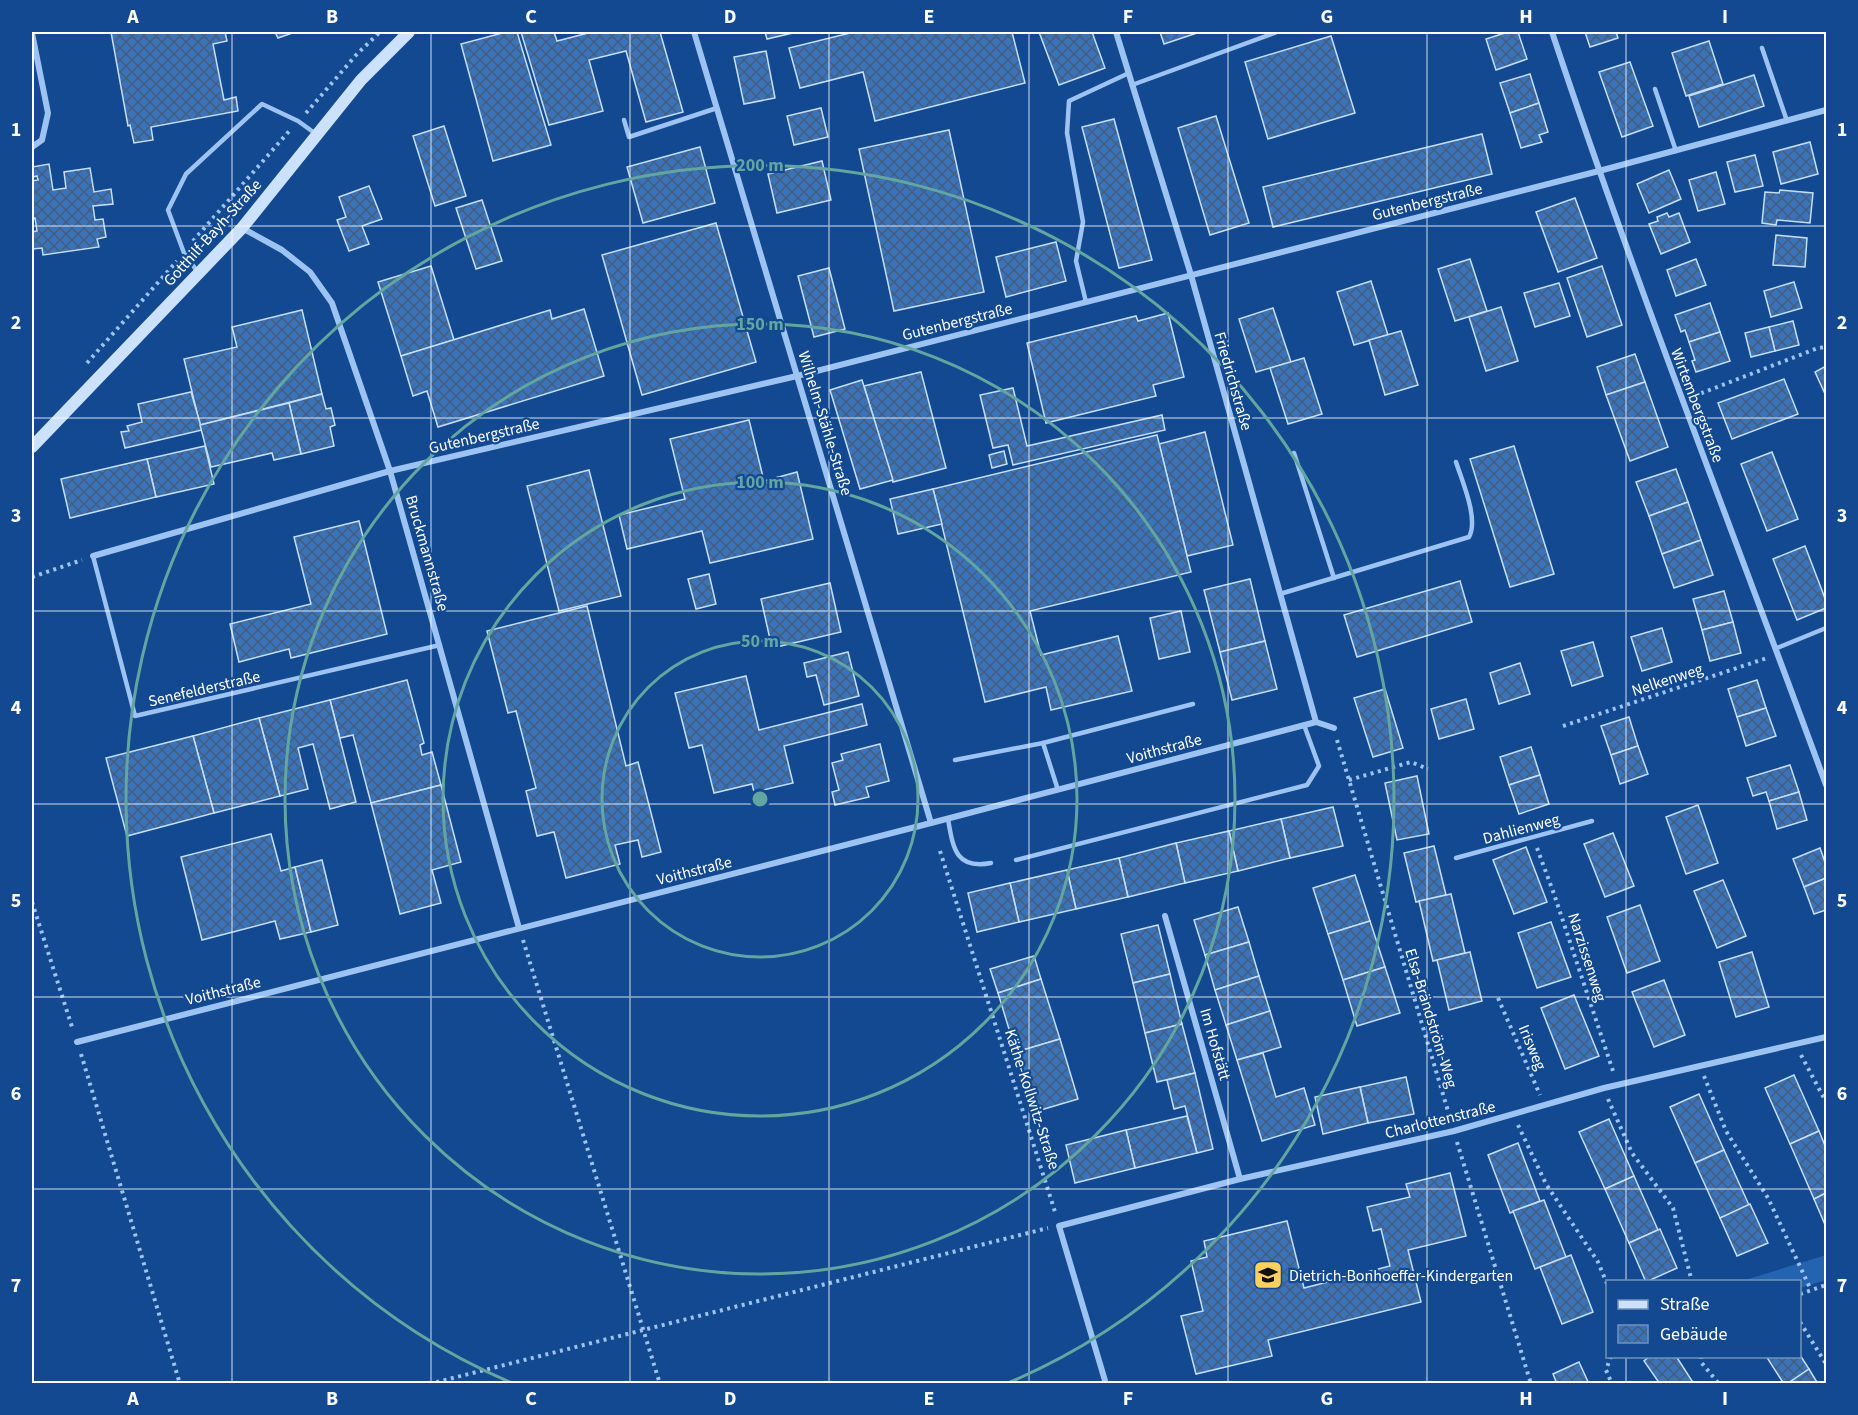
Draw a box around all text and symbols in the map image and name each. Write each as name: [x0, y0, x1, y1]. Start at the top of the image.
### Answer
text: A: [126, 3, 139, 31]
text: B: [326, 3, 338, 31]
text: C: [525, 3, 537, 31]
text: D: [724, 3, 736, 31]
text: E: [924, 3, 934, 31]
text: F: [1123, 3, 1133, 31]
text: G: [1321, 3, 1333, 31]
text: H: [1519, 3, 1533, 31]
text: I: [1722, 3, 1728, 31]
text: 1: [11, 116, 21, 144]
text: 1: [1837, 116, 1847, 144]
text: 200 m: [736, 153, 784, 178]
street label: Gotthilf-Bayh-Straße: [159, 174, 267, 291]
street label: Gutenbergstraße: [1370, 178, 1485, 226]
street label: Gutenbergstraße: [900, 298, 1015, 346]
text: 2: [11, 309, 21, 337]
text: 2: [1837, 309, 1847, 337]
text: 150 m: [736, 312, 784, 337]
street label: Friedrichstraße: [1208, 329, 1258, 433]
street label: Wirtembergstraße: [1665, 345, 1729, 466]
street label: Wilhelm-Stähle-Straße: [793, 348, 858, 498]
street label: Gutenbergstraße: [427, 413, 542, 459]
text: 100 m: [736, 470, 784, 495]
street label: Bruckmannstraße: [400, 493, 454, 614]
text: 3: [11, 502, 21, 530]
text: 3: [1837, 502, 1847, 530]
text: 50 m: [741, 629, 779, 654]
street label: Nelkenweg: [1629, 658, 1706, 702]
street label: Senefelderstraße: [146, 665, 262, 713]
text: 4: [11, 694, 22, 722]
text: 4: [1837, 694, 1848, 722]
street label: Voithstraße: [1124, 728, 1204, 770]
centre of rings: [750, 789, 770, 809]
street label: Dahlienweg: [1480, 808, 1562, 850]
street label: Voithstraße: [654, 851, 734, 891]
text: 5: [11, 887, 21, 915]
text: 5: [1837, 887, 1847, 915]
street label: Narzissenweg: [1562, 910, 1612, 1004]
street label: Elsa-Brändström-Weg: [1399, 946, 1463, 1091]
street label: Voithstraße: [183, 971, 263, 1011]
street label: Im Hofstätt: [1194, 1006, 1236, 1084]
street label: Irisweg: [1513, 1021, 1552, 1074]
street label: Käthe-Kollwitz-Straße: [999, 1026, 1065, 1172]
text: 6: [11, 1080, 21, 1108]
text: 6: [1837, 1080, 1847, 1108]
street label: Charlottenstraße: [1383, 1096, 1498, 1144]
school or university icon: Dietrich-Bonhoeffer-Kindergarten: [1252, 1259, 1284, 1291]
place label: Dietrich-Bonhoeffer-Kindergarten: [1289, 1265, 1513, 1287]
text: 7: [11, 1272, 21, 1300]
text: 7: [1837, 1272, 1847, 1300]
legend: [1606, 1280, 1801, 1358]
text: Straße: [1660, 1292, 1710, 1317]
text: Gebäude: [1660, 1322, 1728, 1347]
text: A: [126, 1385, 139, 1413]
text: B: [326, 1385, 338, 1413]
text: C: [525, 1385, 537, 1413]
text: D: [724, 1385, 736, 1413]
text: E: [924, 1385, 934, 1413]
text: F: [1123, 1385, 1133, 1413]
text: G: [1321, 1385, 1333, 1413]
text: H: [1519, 1385, 1533, 1413]
text: I: [1722, 1385, 1728, 1413]

